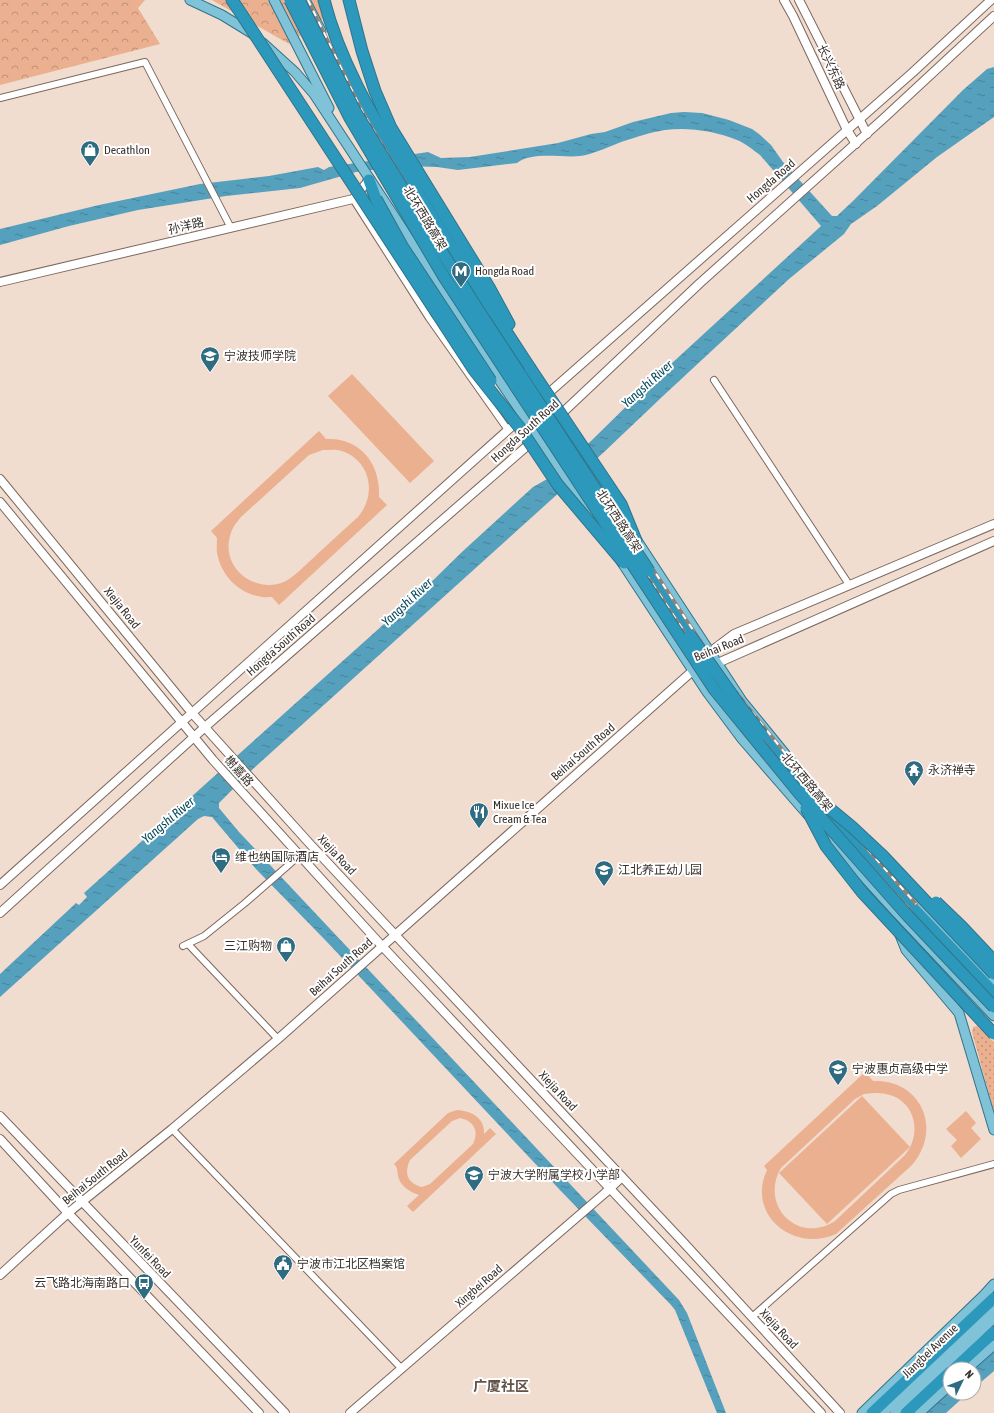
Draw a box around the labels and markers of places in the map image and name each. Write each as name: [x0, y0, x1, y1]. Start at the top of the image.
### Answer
shop icon: Decathlon: [79, 139, 101, 167]
place label: Decathlon: [104, 143, 150, 157]
metro station icon: Hongda Road: [450, 260, 472, 288]
place label: Hongda Road: [475, 264, 534, 278]
school or university icon: 宁波技师学院: [199, 345, 221, 373]
place label: 宁波技师学院: [224, 349, 296, 363]
temple icon: 永济禅寺: [903, 759, 925, 787]
place label: 永济禅寺: [928, 763, 976, 777]
place label: Mixue Ice Cream & Tea: [493, 798, 547, 826]
restaurant icon: Mixue Ice Cream & Tea: [468, 801, 490, 829]
hotel icon: 维也纳国际酒店: [210, 846, 232, 874]
place label: 维也纳国际酒店: [235, 850, 319, 864]
school or university icon: 江北养正幼儿园: [593, 859, 615, 887]
place label: 江北养正幼儿园: [618, 863, 702, 877]
shop icon: 三江购物: [275, 935, 297, 963]
place label: 三江购物: [224, 939, 272, 953]
school or university icon: 宁波惠贞高级中学: [827, 1058, 849, 1086]
place label: 宁波惠贞高级中学: [852, 1062, 948, 1076]
school or university icon: 宁波大学附属学校小学部: [463, 1164, 485, 1192]
place label: 宁波大学附属学校小学部: [488, 1168, 620, 1182]
public building icon: 宁波市江北区档案馆: [272, 1253, 294, 1281]
place label: 宁波市江北区档案馆: [297, 1257, 405, 1271]
bus stop icon: 云飞路北海南路口: [133, 1272, 155, 1300]
place label: 云飞路北海南路口: [34, 1276, 130, 1290]

